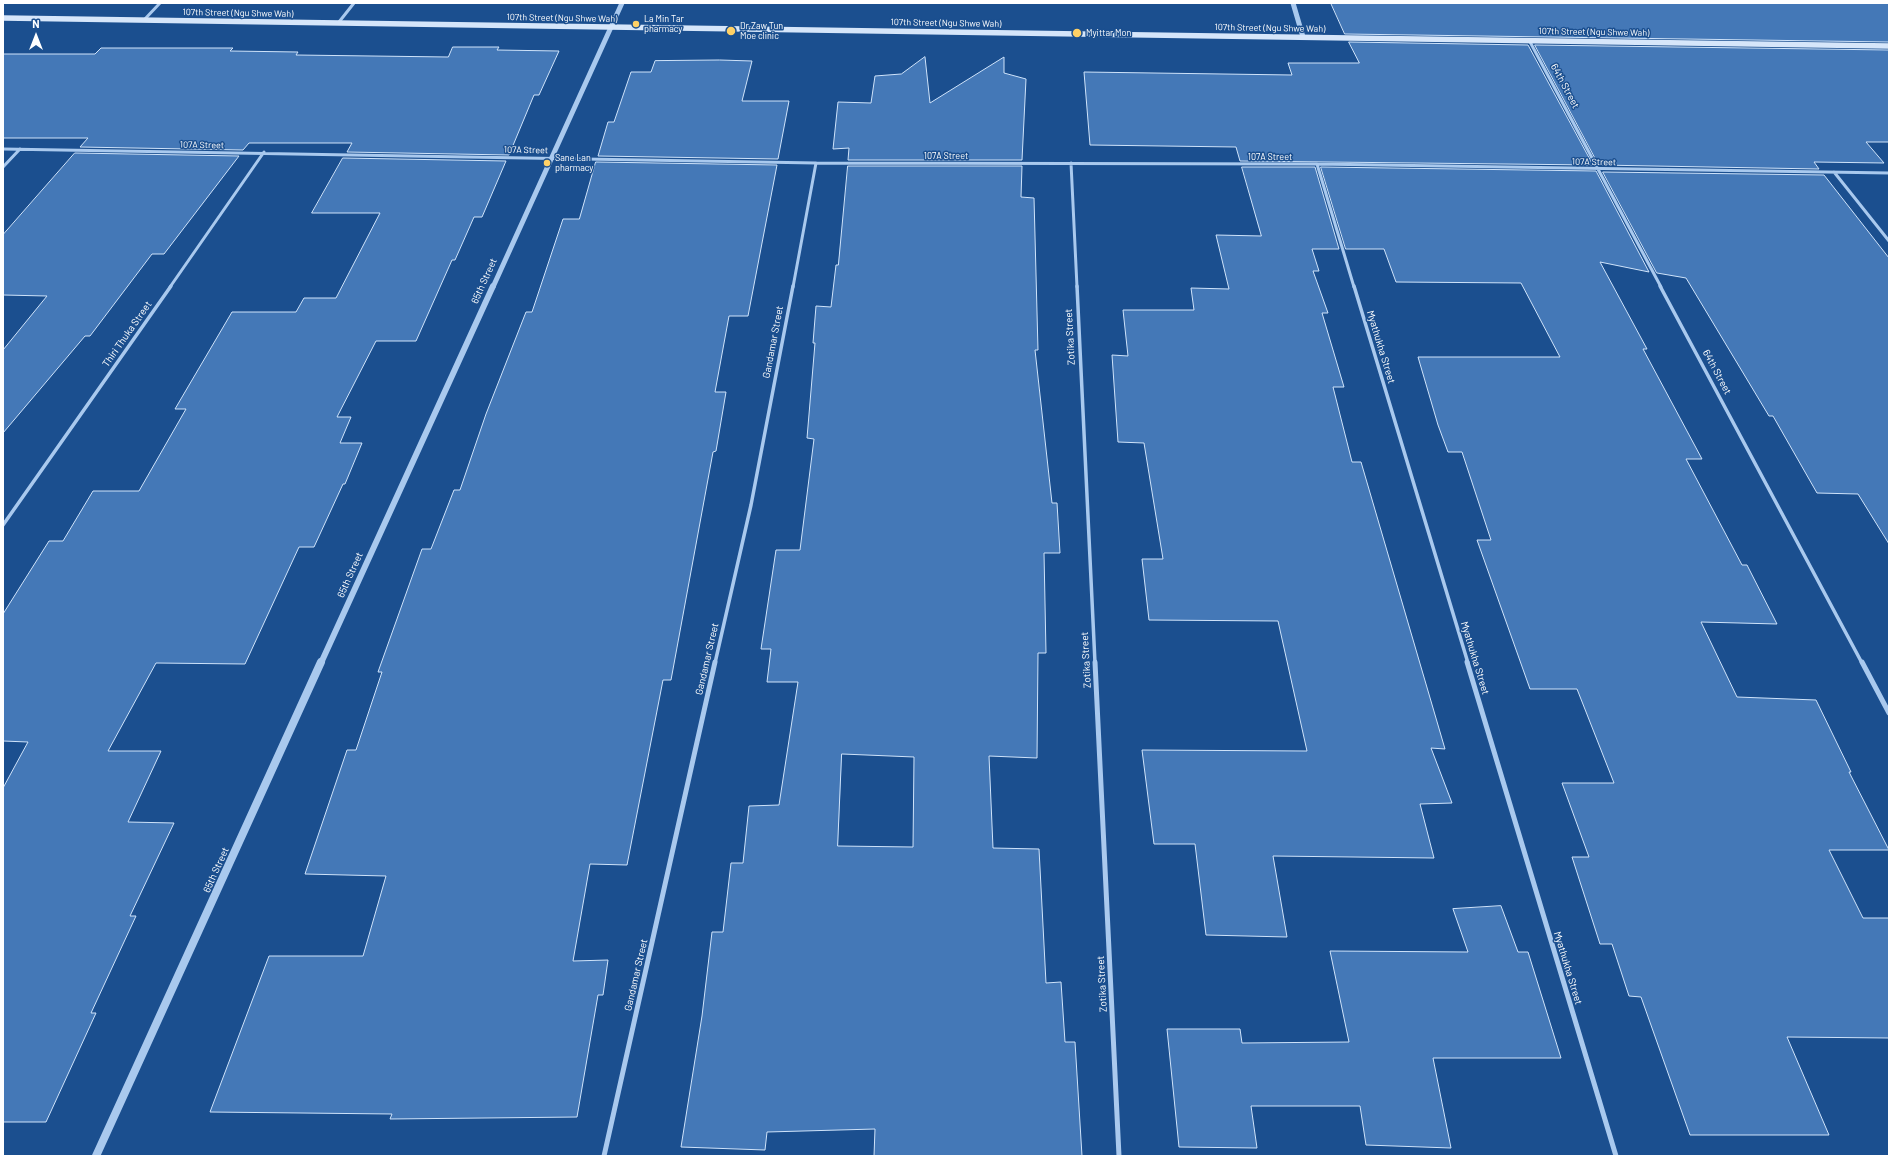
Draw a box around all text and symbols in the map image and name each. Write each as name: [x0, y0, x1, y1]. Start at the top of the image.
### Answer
street label: 107th Street (Ngu Shwe Wah): [182, 7, 294, 19]
street label: 107th Street (Ngu Shwe Wah): [506, 12, 618, 24]
place label: La Min Tar pharmacy: [644, 14, 684, 35]
north arrow: [16, 16, 56, 56]
text: N: [32, 17, 40, 30]
street label: 107th Street (Ngu Shwe Wah): [890, 17, 1002, 29]
marker: La Min Tar pharmacy: [631, 19, 641, 29]
place label: Dr.Zaw Tun Moe clinic: [740, 21, 783, 42]
street label: 107th Street (Ngu Shwe Wah): [1214, 22, 1326, 34]
marker: Dr.Zaw Tun Moe clinic: [725, 25, 737, 37]
street label: 107th Street (Ngu Shwe Wah): [1538, 26, 1650, 38]
marker: Myittar Mon: [1071, 27, 1083, 39]
place label: Myittar Mon: [1086, 28, 1131, 38]
street label: 64th Street: [1548, 62, 1582, 110]
street label: 107A Street: [180, 139, 224, 151]
street label: 107A Street: [504, 144, 548, 156]
street label: 107A Street: [924, 151, 968, 161]
street label: 107A Street: [1248, 152, 1292, 162]
place label: Sane Lan pharmacy: [555, 153, 594, 174]
street label: 107A Street: [1572, 156, 1616, 168]
marker: Sane Lan pharmacy: [542, 158, 552, 168]
street label: 65th Street: [469, 256, 499, 306]
street label: Thiri Thuka Street: [100, 299, 154, 369]
street label: Gandamar Street: [760, 305, 786, 379]
street label: Zotika Street: [1063, 309, 1077, 365]
street label: Myathukha Street: [1364, 309, 1398, 385]
street label: 64th Street: [1700, 348, 1734, 396]
street label: 65th Street: [335, 550, 365, 600]
street label: Myathukha Street: [1458, 620, 1492, 696]
street label: Gandamar Street: [693, 622, 721, 696]
street label: Zotika Street: [1079, 632, 1093, 688]
street label: 65th Street: [201, 845, 231, 895]
street label: Myathukha Street: [1551, 930, 1585, 1006]
street label: Gandamar Street: [622, 938, 650, 1012]
street label: Zotika Street: [1095, 956, 1109, 1012]

